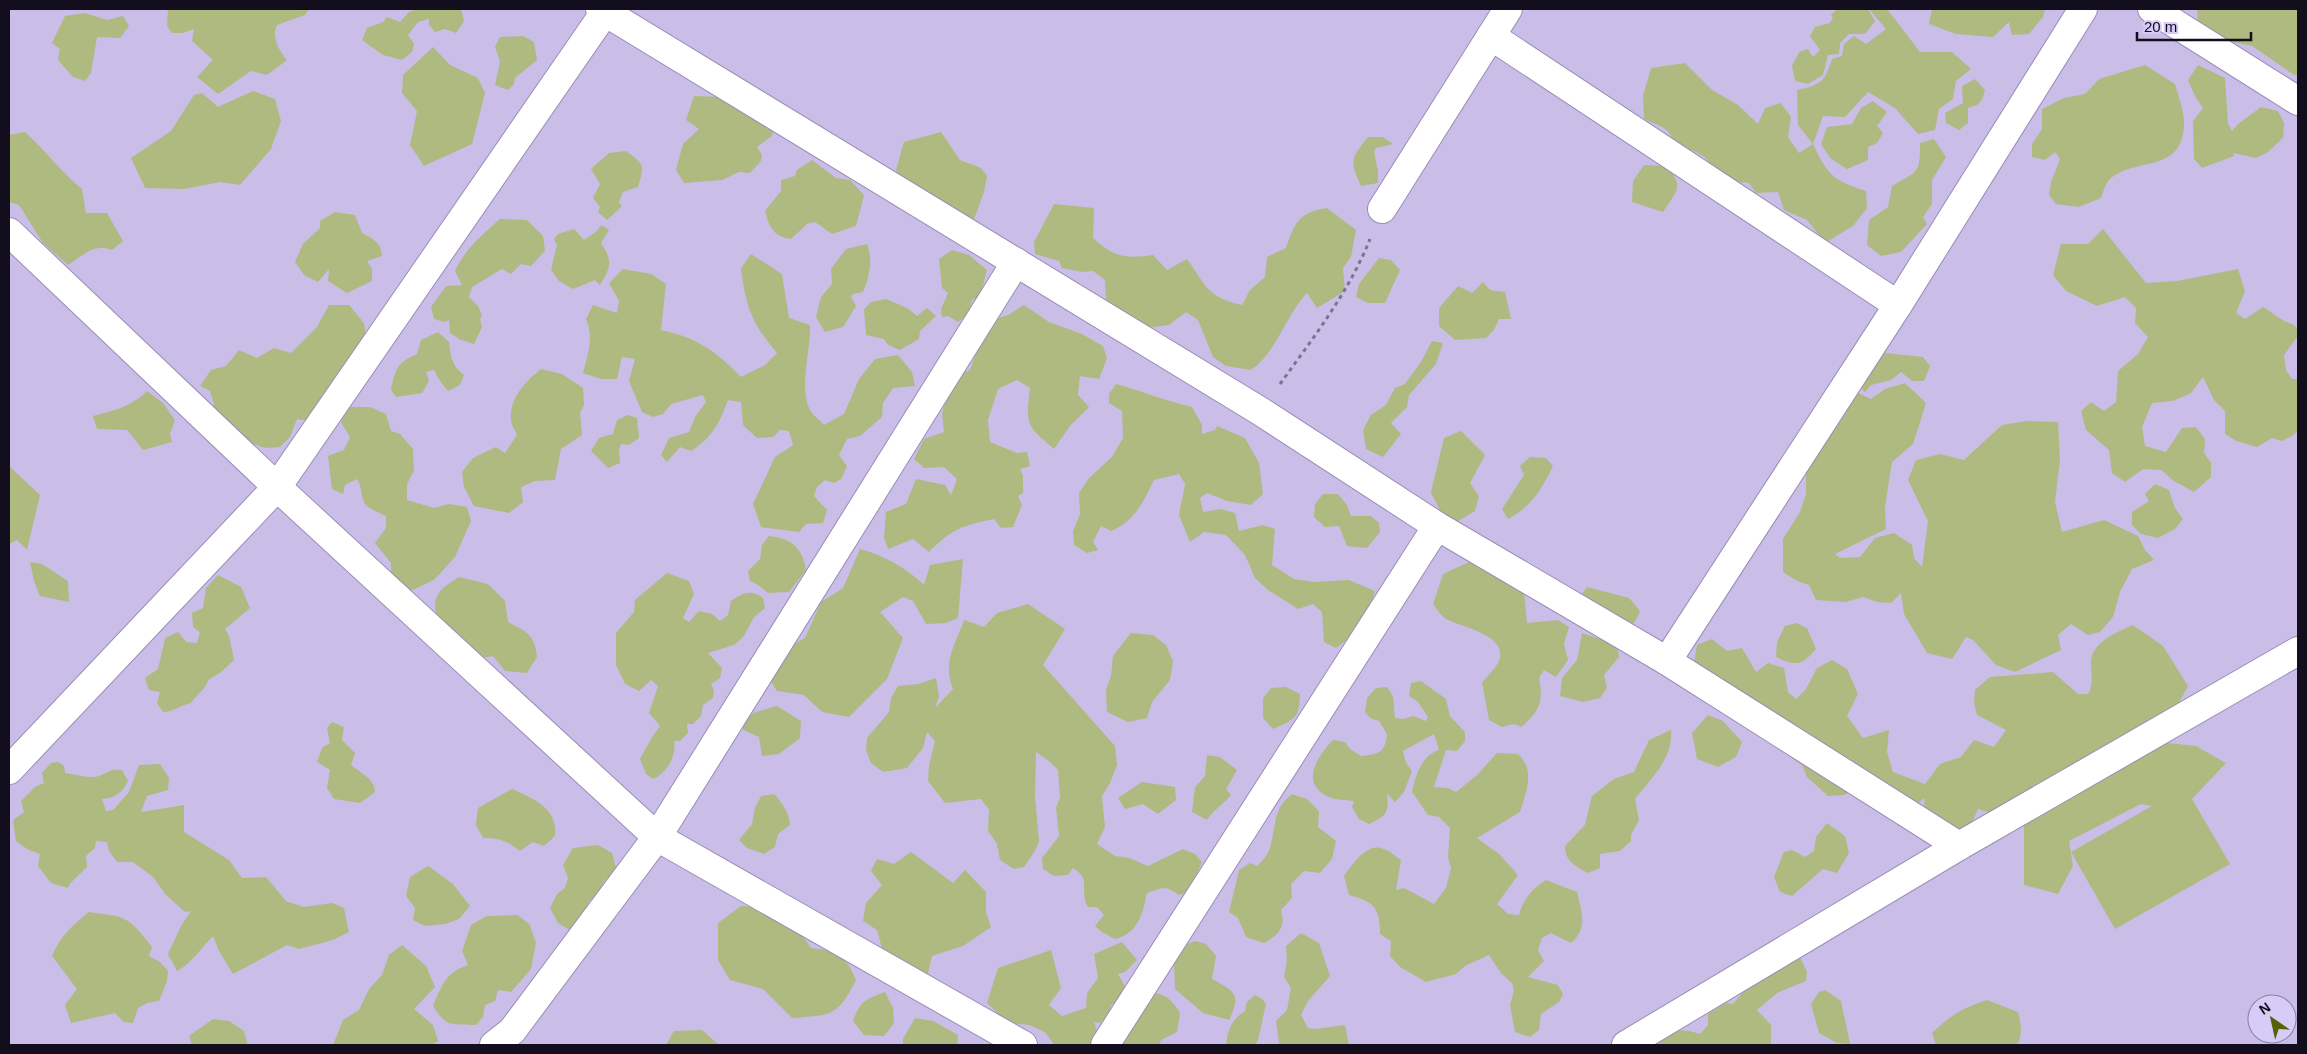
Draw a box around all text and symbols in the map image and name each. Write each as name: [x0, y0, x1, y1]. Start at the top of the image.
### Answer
scale bar: [2137, 10, 2251, 42]
text: 20 m: [2144, 18, 2177, 35]
north arrow: [2247, 994, 2297, 1044]
text: N: [2256, 999, 2273, 1018]

